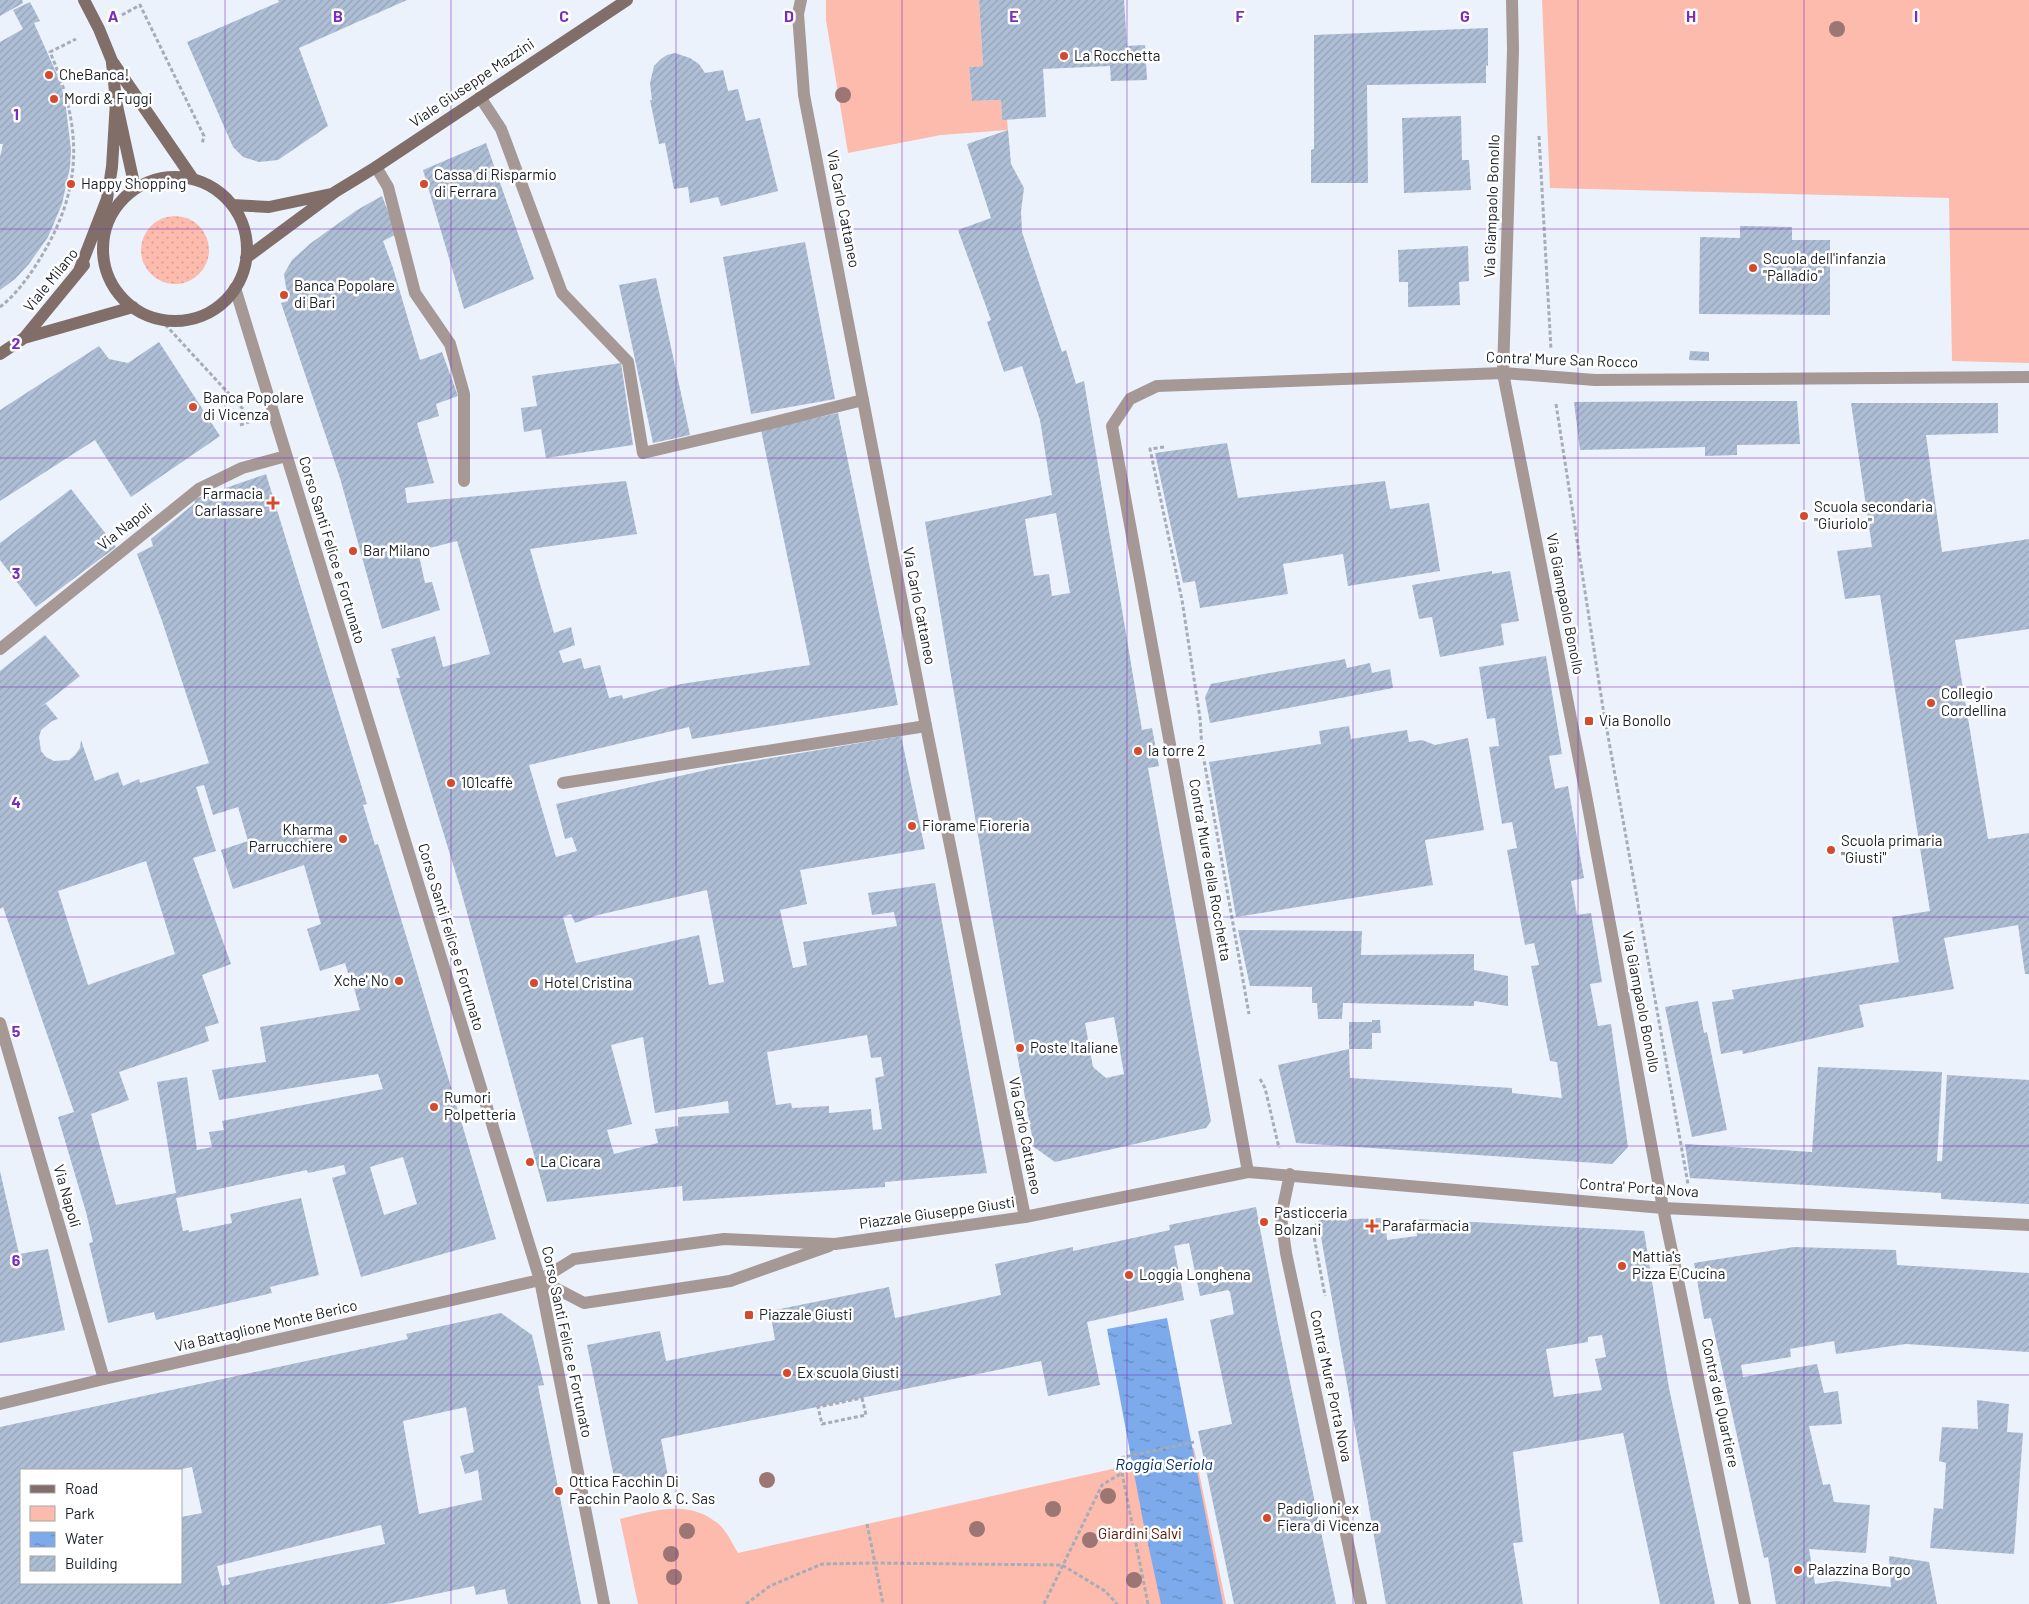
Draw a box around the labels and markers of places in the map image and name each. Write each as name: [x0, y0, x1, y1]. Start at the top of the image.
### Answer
place label: La Rocchetta: [1074, 46, 1161, 64]
marker: La Rocchetta: [1058, 50, 1070, 62]
place label: CheBanca!: [59, 65, 129, 83]
marker: CheBanca!: [43, 69, 55, 81]
place label: Mordi & Fuggi: [64, 89, 152, 107]
marker: Mordi & Fuggi: [48, 93, 60, 105]
place label: Cassa di Risparmio di Ferrara: [434, 165, 557, 200]
place label: Happy Shopping: [81, 174, 186, 192]
marker: Happy Shopping: [65, 178, 77, 190]
marker: Cassa di Risparmio di Ferrara: [418, 178, 430, 190]
place label: Scuola dell'infanzia "Palladio": [1763, 249, 1886, 284]
marker: Scuola dell'infanzia "Palladio": [1747, 262, 1759, 274]
place label: Banca Popolare di Bari: [294, 276, 395, 311]
marker: Banca Popolare di Bari: [278, 289, 290, 301]
place label: Banca Popolare di Vicenza: [203, 388, 304, 423]
marker: Banca Popolare di Vicenza: [187, 401, 199, 413]
place label: Farmacia Carlassare: [195, 484, 263, 519]
marker: Farmacia Carlassare: [267, 497, 279, 509]
place label: Scuola secondaria "Giuriolo": [1814, 497, 1933, 532]
marker: Scuola secondaria "Giuriolo": [1798, 510, 1810, 522]
place label: Bar Milano: [363, 541, 430, 559]
marker: Bar Milano: [347, 545, 359, 557]
place label: Collegio Cordellina: [1941, 684, 2006, 719]
marker: Collegio Cordellina: [1925, 697, 1937, 709]
place label: Via Bonollo: [1599, 711, 1671, 729]
marker: Via Bonollo: [1583, 715, 1595, 727]
place label: la torre 2: [1148, 741, 1205, 759]
marker: la torre 2: [1132, 745, 1144, 757]
place label: 101caffè: [461, 773, 513, 791]
marker: 101caffè: [445, 777, 457, 789]
place label: Fiorame Fioreria: [922, 816, 1030, 834]
place label: Kharma Parrucchiere: [249, 820, 333, 855]
marker: Fiorame Fioreria: [906, 820, 918, 832]
place label: Scuola primaria "Giusti": [1841, 831, 1942, 866]
marker: Kharma Parrucchiere: [337, 833, 349, 845]
marker: Scuola primaria "Giusti": [1825, 844, 1837, 856]
place label: Xche' No: [334, 971, 389, 989]
place label: Hotel Cristina: [544, 973, 632, 991]
marker: Xche' No: [393, 975, 405, 987]
marker: Hotel Cristina: [528, 977, 540, 989]
place label: Poste Italiane: [1030, 1038, 1118, 1056]
marker: Poste Italiane: [1014, 1042, 1026, 1054]
place label: Rumori Polpetteria: [444, 1088, 516, 1123]
marker: Rumori Polpetteria: [428, 1101, 440, 1113]
place label: La Cicara: [540, 1152, 601, 1170]
marker: La Cicara: [524, 1156, 536, 1168]
place label: Pasticceria Bolzani: [1274, 1203, 1347, 1238]
marker: Pasticceria Bolzani: [1258, 1216, 1270, 1228]
place label: Parafarmacia: [1382, 1216, 1469, 1234]
marker: Parafarmacia: [1366, 1220, 1378, 1232]
place label: Mattia's Pizza E Cucina: [1632, 1247, 1725, 1282]
marker: Mattia's Pizza E Cucina: [1616, 1260, 1628, 1272]
place label: Loggia Longhena: [1139, 1265, 1251, 1283]
marker: Loggia Longhena: [1123, 1269, 1135, 1281]
place label: Piazzale Giusti: [759, 1305, 852, 1323]
marker: Piazzale Giusti: [743, 1309, 755, 1321]
place label: Ex scuola Giusti: [797, 1363, 899, 1381]
marker: Ex scuola Giusti: [781, 1367, 793, 1379]
place label: Ottica Facchin Di Facchin Paolo & C. Sas: [569, 1472, 715, 1507]
marker: Ottica Facchin Di Facchin Paolo & C. Sas: [553, 1485, 565, 1497]
place label: Padiglioni ex Fiera di Vicenza: [1277, 1499, 1379, 1534]
marker: Padiglioni ex Fiera di Vicenza: [1261, 1512, 1273, 1524]
place label: Palazzina Borgo: [1808, 1560, 1911, 1578]
marker: Palazzina Borgo: [1792, 1564, 1804, 1576]

